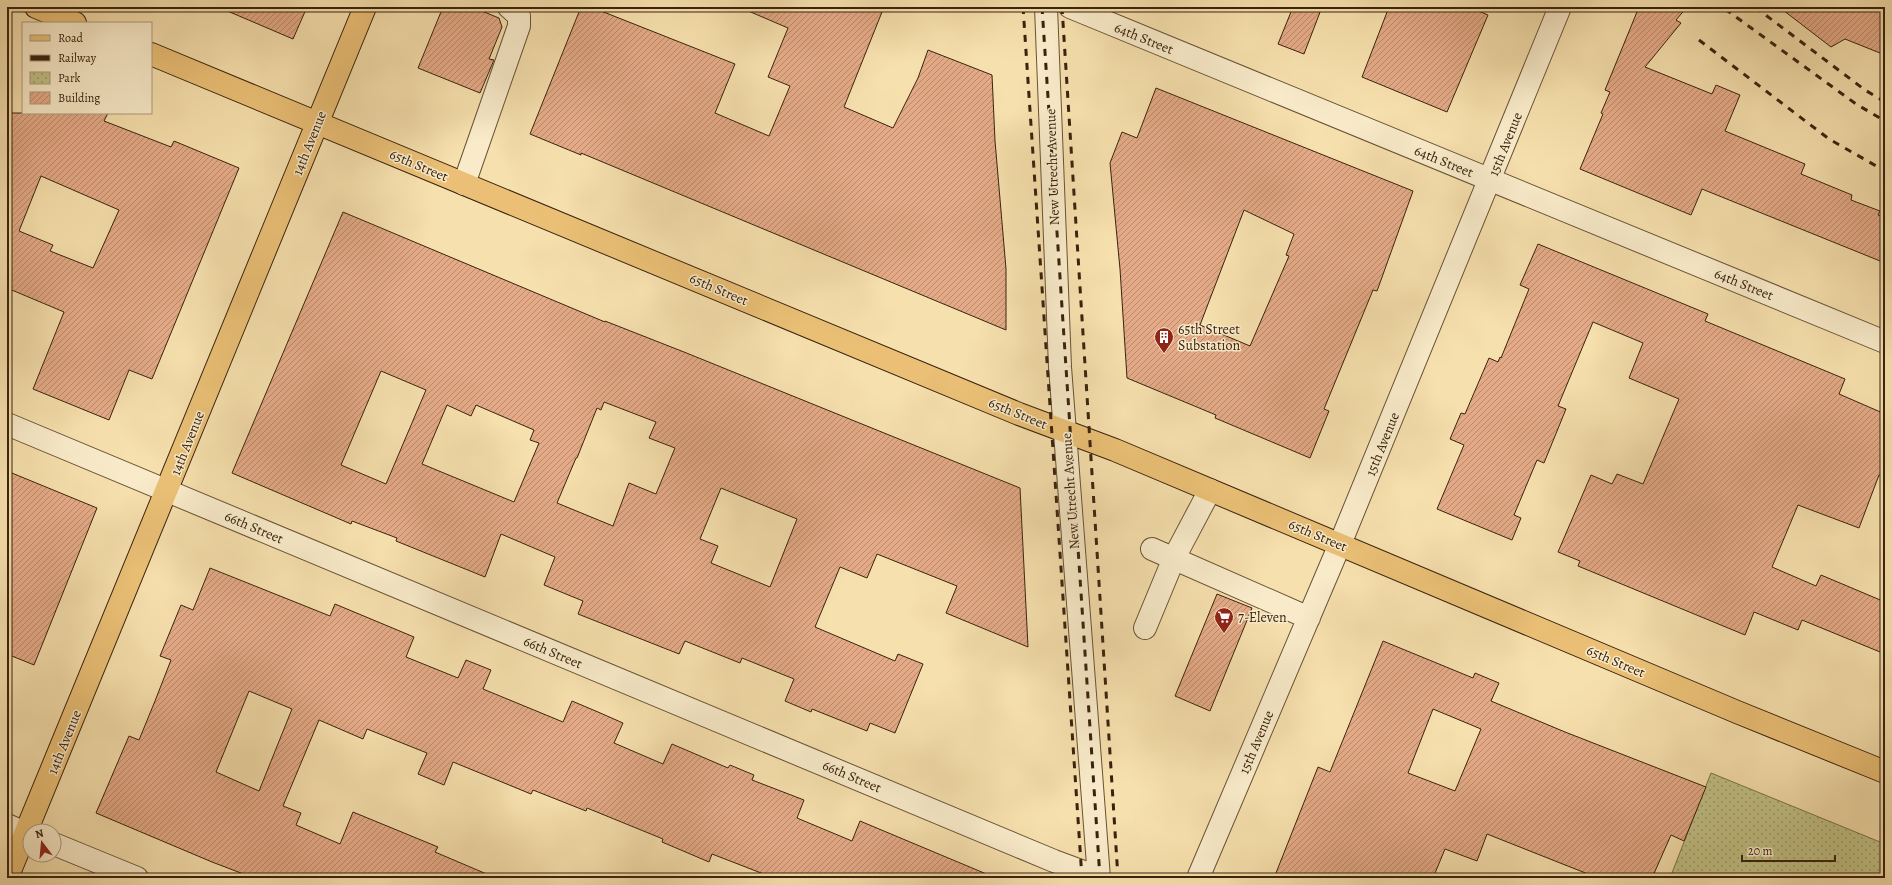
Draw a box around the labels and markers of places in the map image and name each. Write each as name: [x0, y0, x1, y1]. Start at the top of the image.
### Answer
place label: 65th Street Substation: [1178, 320, 1240, 355]
building icon: 65th Street Substation: [1153, 326, 1175, 354]
supermarket icon: 7-Eleven: [1213, 606, 1235, 634]
place label: 7-Eleven: [1238, 608, 1287, 627]

